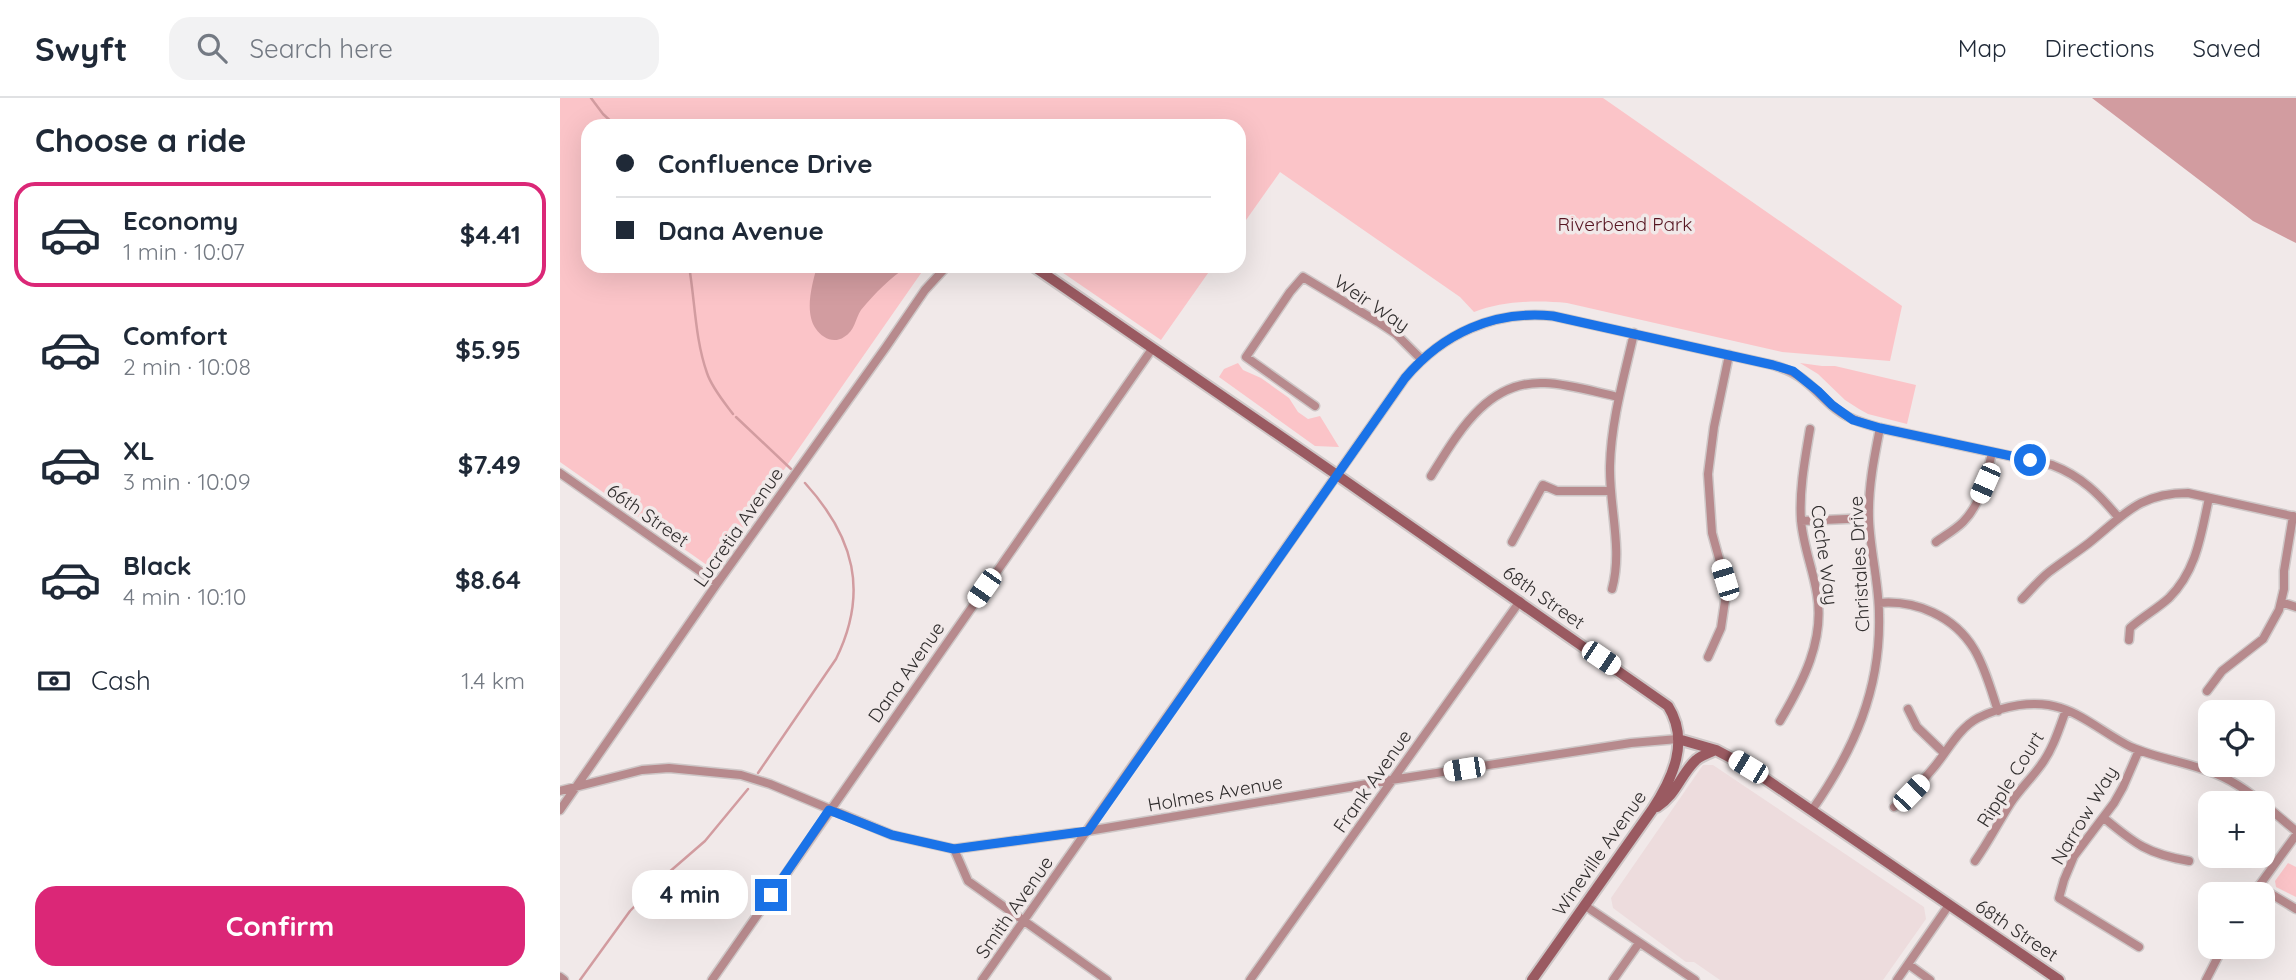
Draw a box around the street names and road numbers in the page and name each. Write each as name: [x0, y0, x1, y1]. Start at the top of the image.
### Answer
street label: Weir Way: [1330, 269, 1414, 337]
street label: Lucretia Avenue: [688, 463, 788, 591]
street label: 66th Street: [602, 478, 694, 552]
street label: Christales Drive: [1843, 495, 1875, 633]
street label: Cache Way: [1806, 503, 1844, 607]
street label: 68th Street: [1498, 560, 1590, 634]
street label: Dana Avenue: [862, 617, 950, 727]
street label: Frank Avenue: [1328, 725, 1416, 837]
street label: Ripple Court: [1971, 727, 2049, 831]
street label: Narrow Way: [2045, 761, 2123, 869]
street label: Holmes Avenue: [1146, 769, 1284, 817]
street label: Wineville Avenue: [1547, 786, 1651, 920]
street label: Smith Avenue: [970, 851, 1058, 963]
street label: 68th Street: [1971, 894, 2063, 966]

